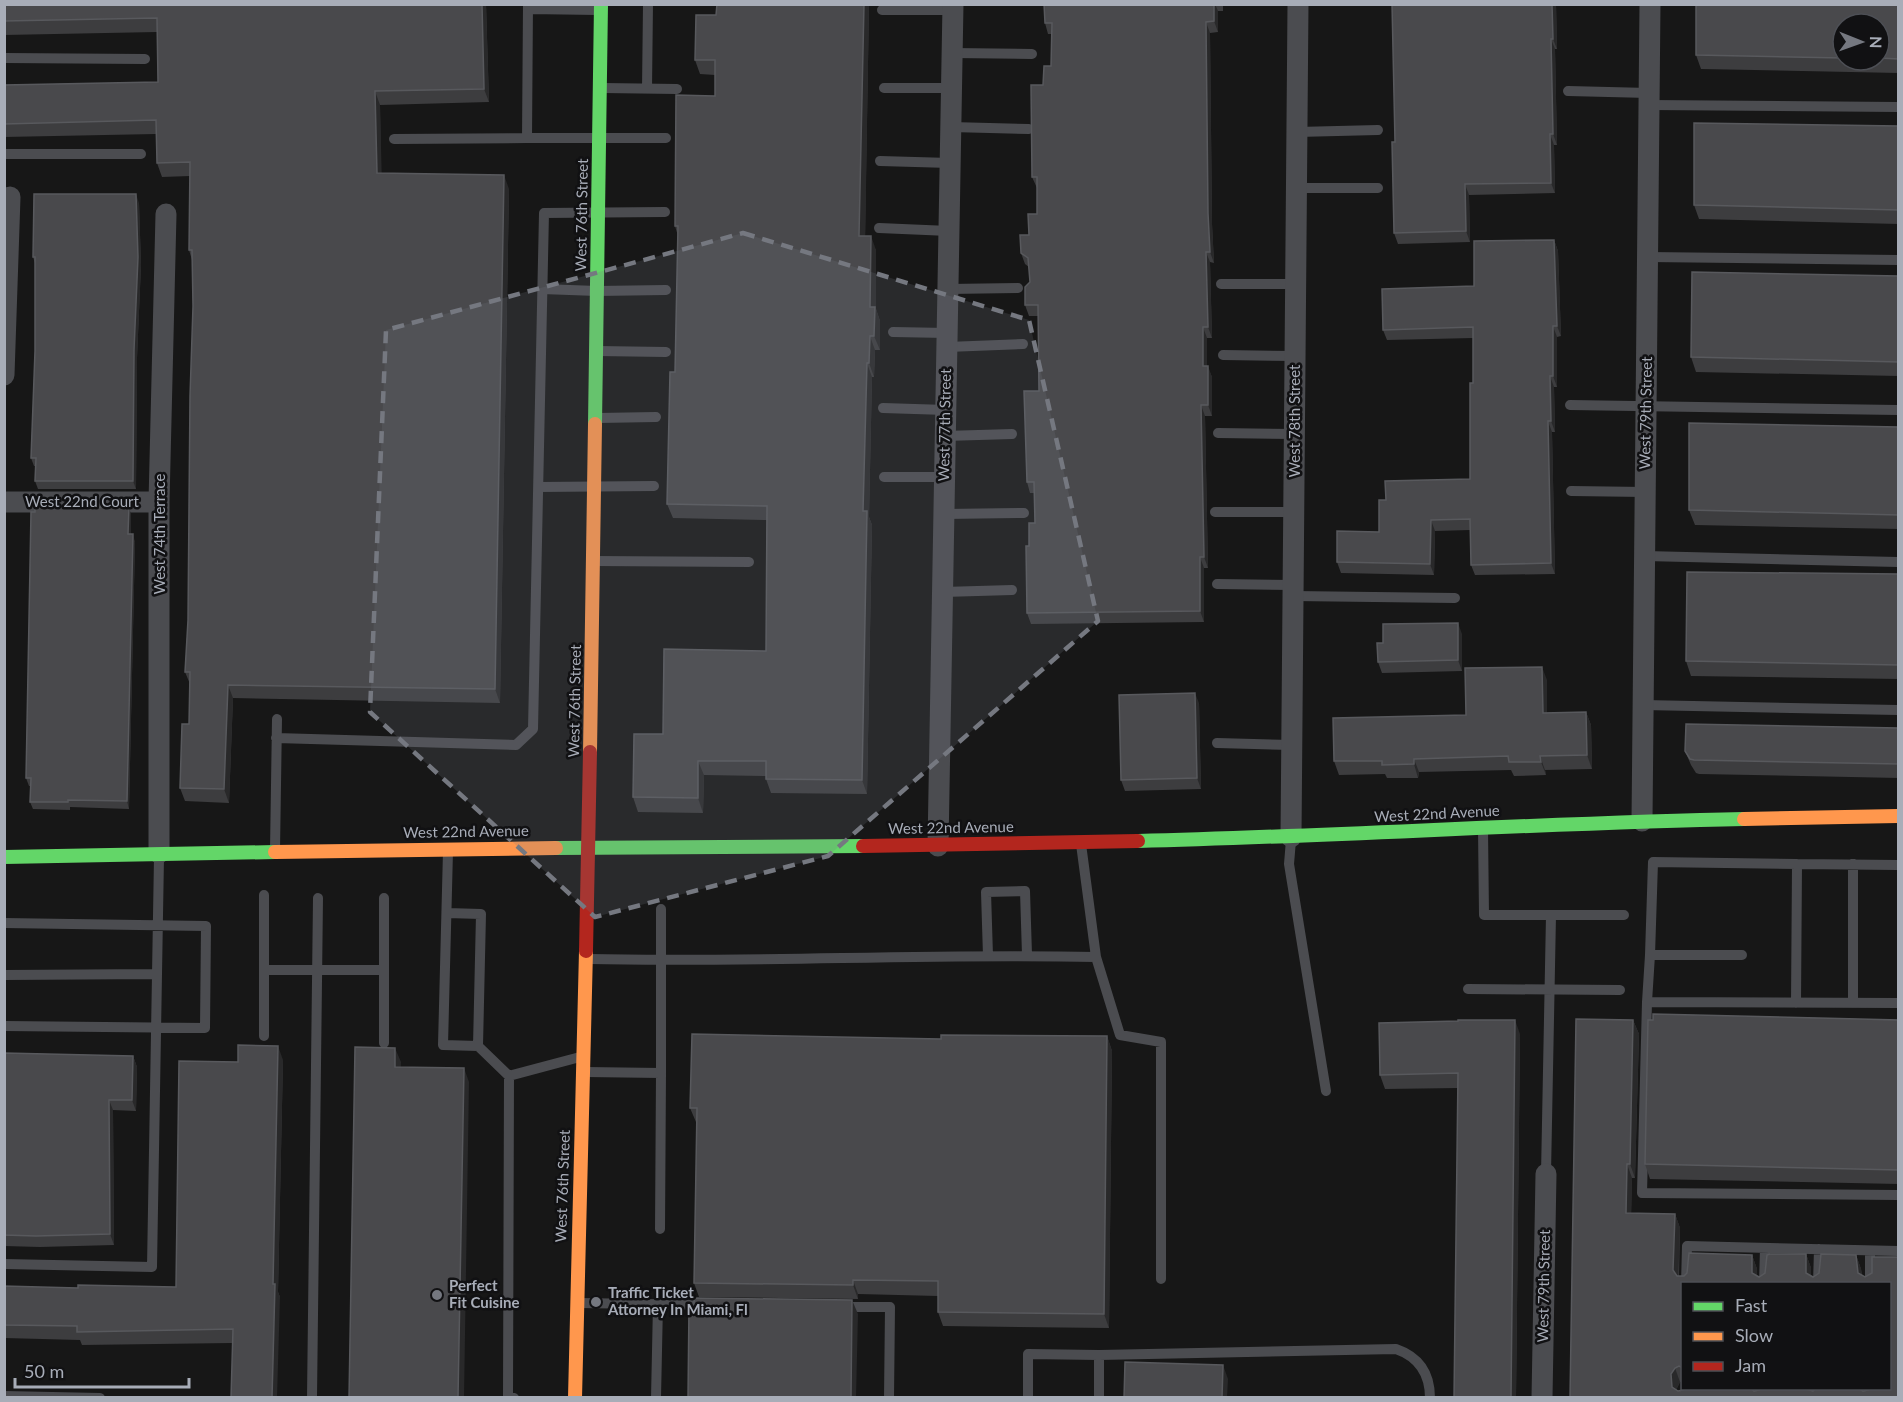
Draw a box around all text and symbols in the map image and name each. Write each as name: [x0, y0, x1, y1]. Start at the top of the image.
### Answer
north arrow: [1831, 12, 1891, 72]
text: N: [1867, 36, 1886, 49]
street label: West 76th Street: [571, 158, 591, 272]
street label: West 79th Street: [1635, 356, 1655, 470]
street label: West 78th Street: [1285, 364, 1303, 477]
street label: West 77th Street: [934, 368, 954, 482]
street label: West 74th Terrace: [150, 473, 168, 595]
street label: West 22nd Court: [25, 492, 140, 510]
street label: West 76th Street: [564, 644, 584, 758]
street label: West 22nd Avenue: [1374, 801, 1500, 825]
street label: West 22nd Avenue: [888, 817, 1014, 837]
street label: West 22nd Avenue: [403, 821, 529, 841]
street label: West 76th Street: [551, 1129, 573, 1243]
street label: West 79th Street: [1533, 1229, 1553, 1343]
place label: Perfect Fit Cuisine: [449, 1276, 519, 1311]
legend: [1681, 1282, 1891, 1390]
place label: Traffic Ticket Attorney In Miami, Fl: [607, 1283, 748, 1318]
marker: Perfect Fit Cuisine: [430, 1288, 444, 1302]
text: Fast: [1735, 1294, 1768, 1316]
marker: Traffic Ticket Attorney In Miami, Fl: [589, 1295, 603, 1309]
text: Slow: [1735, 1324, 1773, 1346]
scale bar: [15, 1351, 189, 1389]
text: Jam: [1735, 1354, 1766, 1376]
text: 50 m: [24, 1360, 64, 1382]

